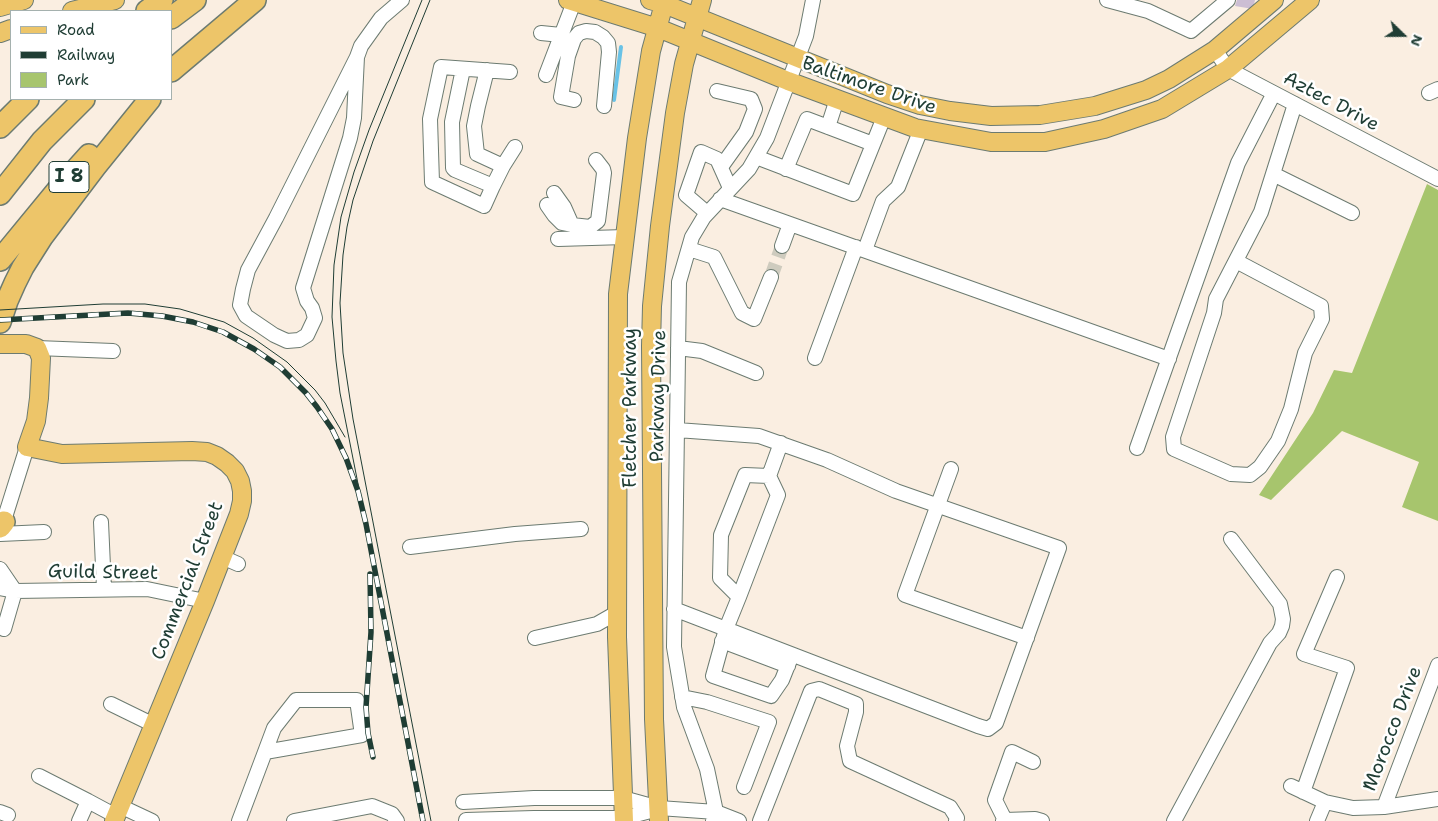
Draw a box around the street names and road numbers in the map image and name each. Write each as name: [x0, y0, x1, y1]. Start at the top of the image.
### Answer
street label: Baltimore Drive: [799, 52, 939, 120]
street label: Aztec Drive: [1279, 67, 1383, 137]
road number: I 8: [49, 162, 89, 192]
street label: Fletcher Parkway: [620, 328, 642, 488]
street label: Parkway Drive: [646, 330, 672, 462]
street label: Commercial Street: [147, 499, 229, 663]
street label: Guild Street: [48, 561, 158, 585]
street label: Morocco Drive: [1359, 663, 1427, 795]

